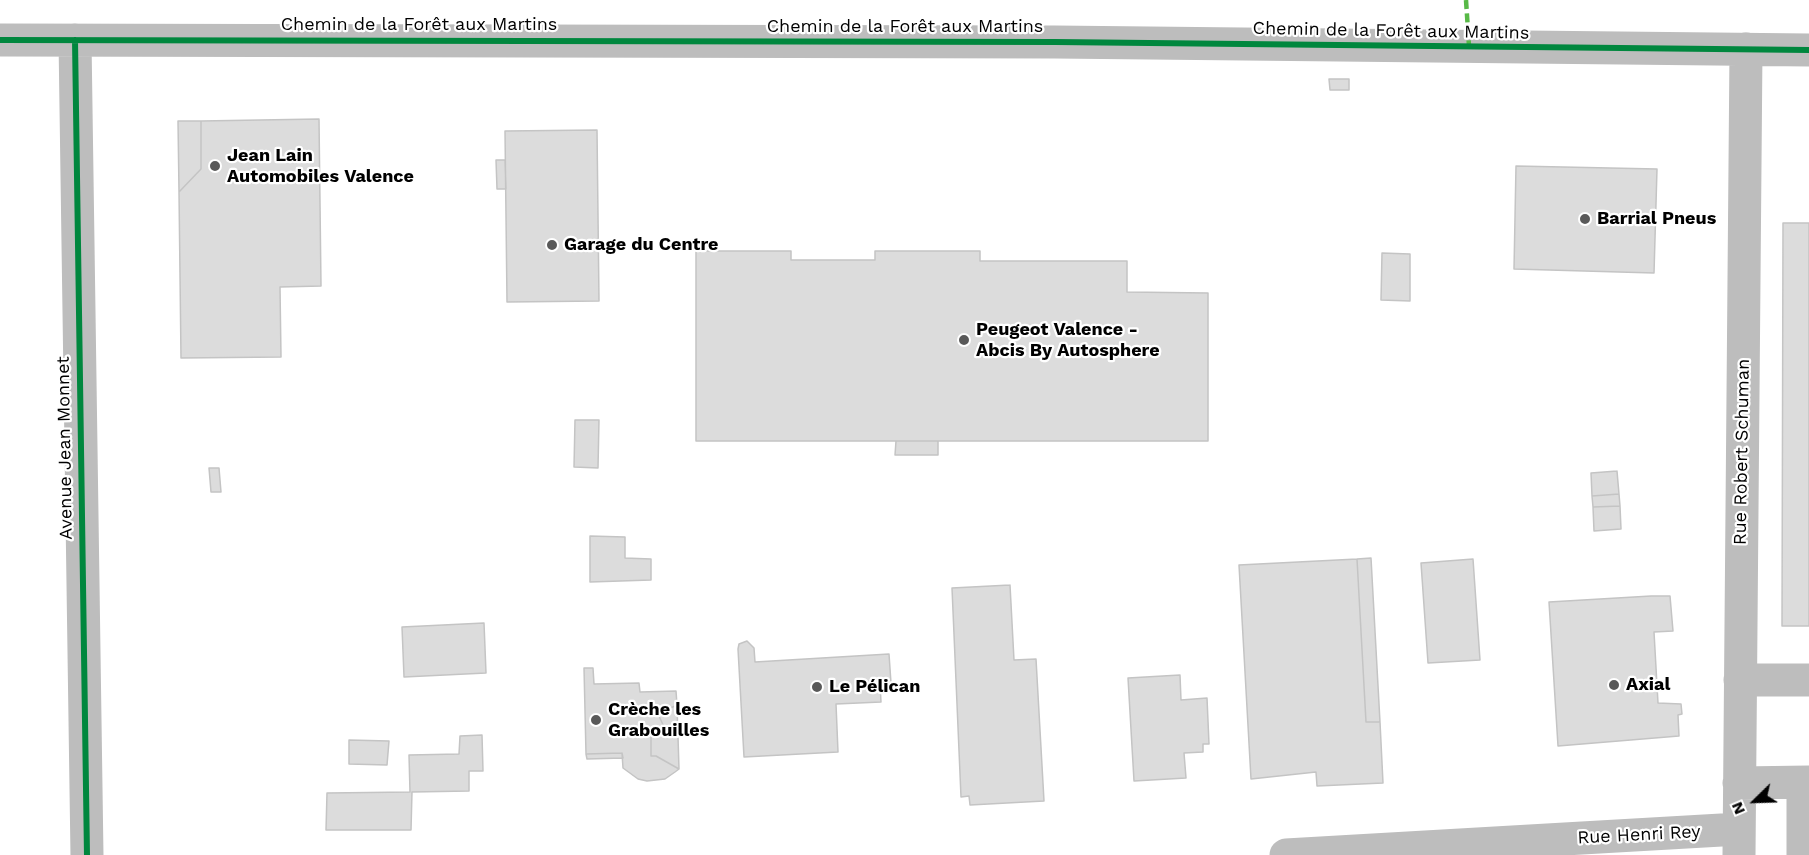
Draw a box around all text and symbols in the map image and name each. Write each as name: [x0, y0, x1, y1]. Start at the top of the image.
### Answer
street label: Chemin de la Forêt aux Martins: [281, 14, 557, 36]
street label: Chemin de la Forêt aux Martins: [767, 16, 1043, 38]
street label: Chemin de la Forêt aux Martins: [1253, 18, 1529, 44]
place label: Jean Lain Automobiles Valence: [227, 145, 414, 188]
marker: Jean Lain Automobiles Valence: [208, 159, 222, 173]
place label: Barrial Pneus: [1597, 208, 1716, 230]
marker: Barrial Pneus: [1578, 212, 1592, 226]
place label: Garage du Centre: [564, 234, 719, 256]
marker: Garage du Centre: [545, 238, 559, 252]
place label: Peugeot Valence - Abcis By Autosphere: [976, 319, 1160, 362]
marker: Peugeot Valence - Abcis By Autosphere: [957, 333, 971, 347]
street label: Avenue Jean Monnet: [53, 356, 77, 540]
street label: Rue Robert Schuman: [1730, 359, 1754, 545]
place label: Axial: [1626, 674, 1670, 696]
place label: Le Pélican: [829, 676, 920, 698]
marker: Axial: [1607, 678, 1621, 692]
marker: Le Pélican: [810, 680, 824, 694]
place label: Crèche les Grabouilles: [608, 699, 709, 742]
marker: Crèche les Grabouilles: [589, 713, 603, 727]
north arrow: [1725, 771, 1785, 831]
text: N: [1727, 799, 1749, 817]
street label: Rue Henri Rey: [1577, 821, 1701, 849]

